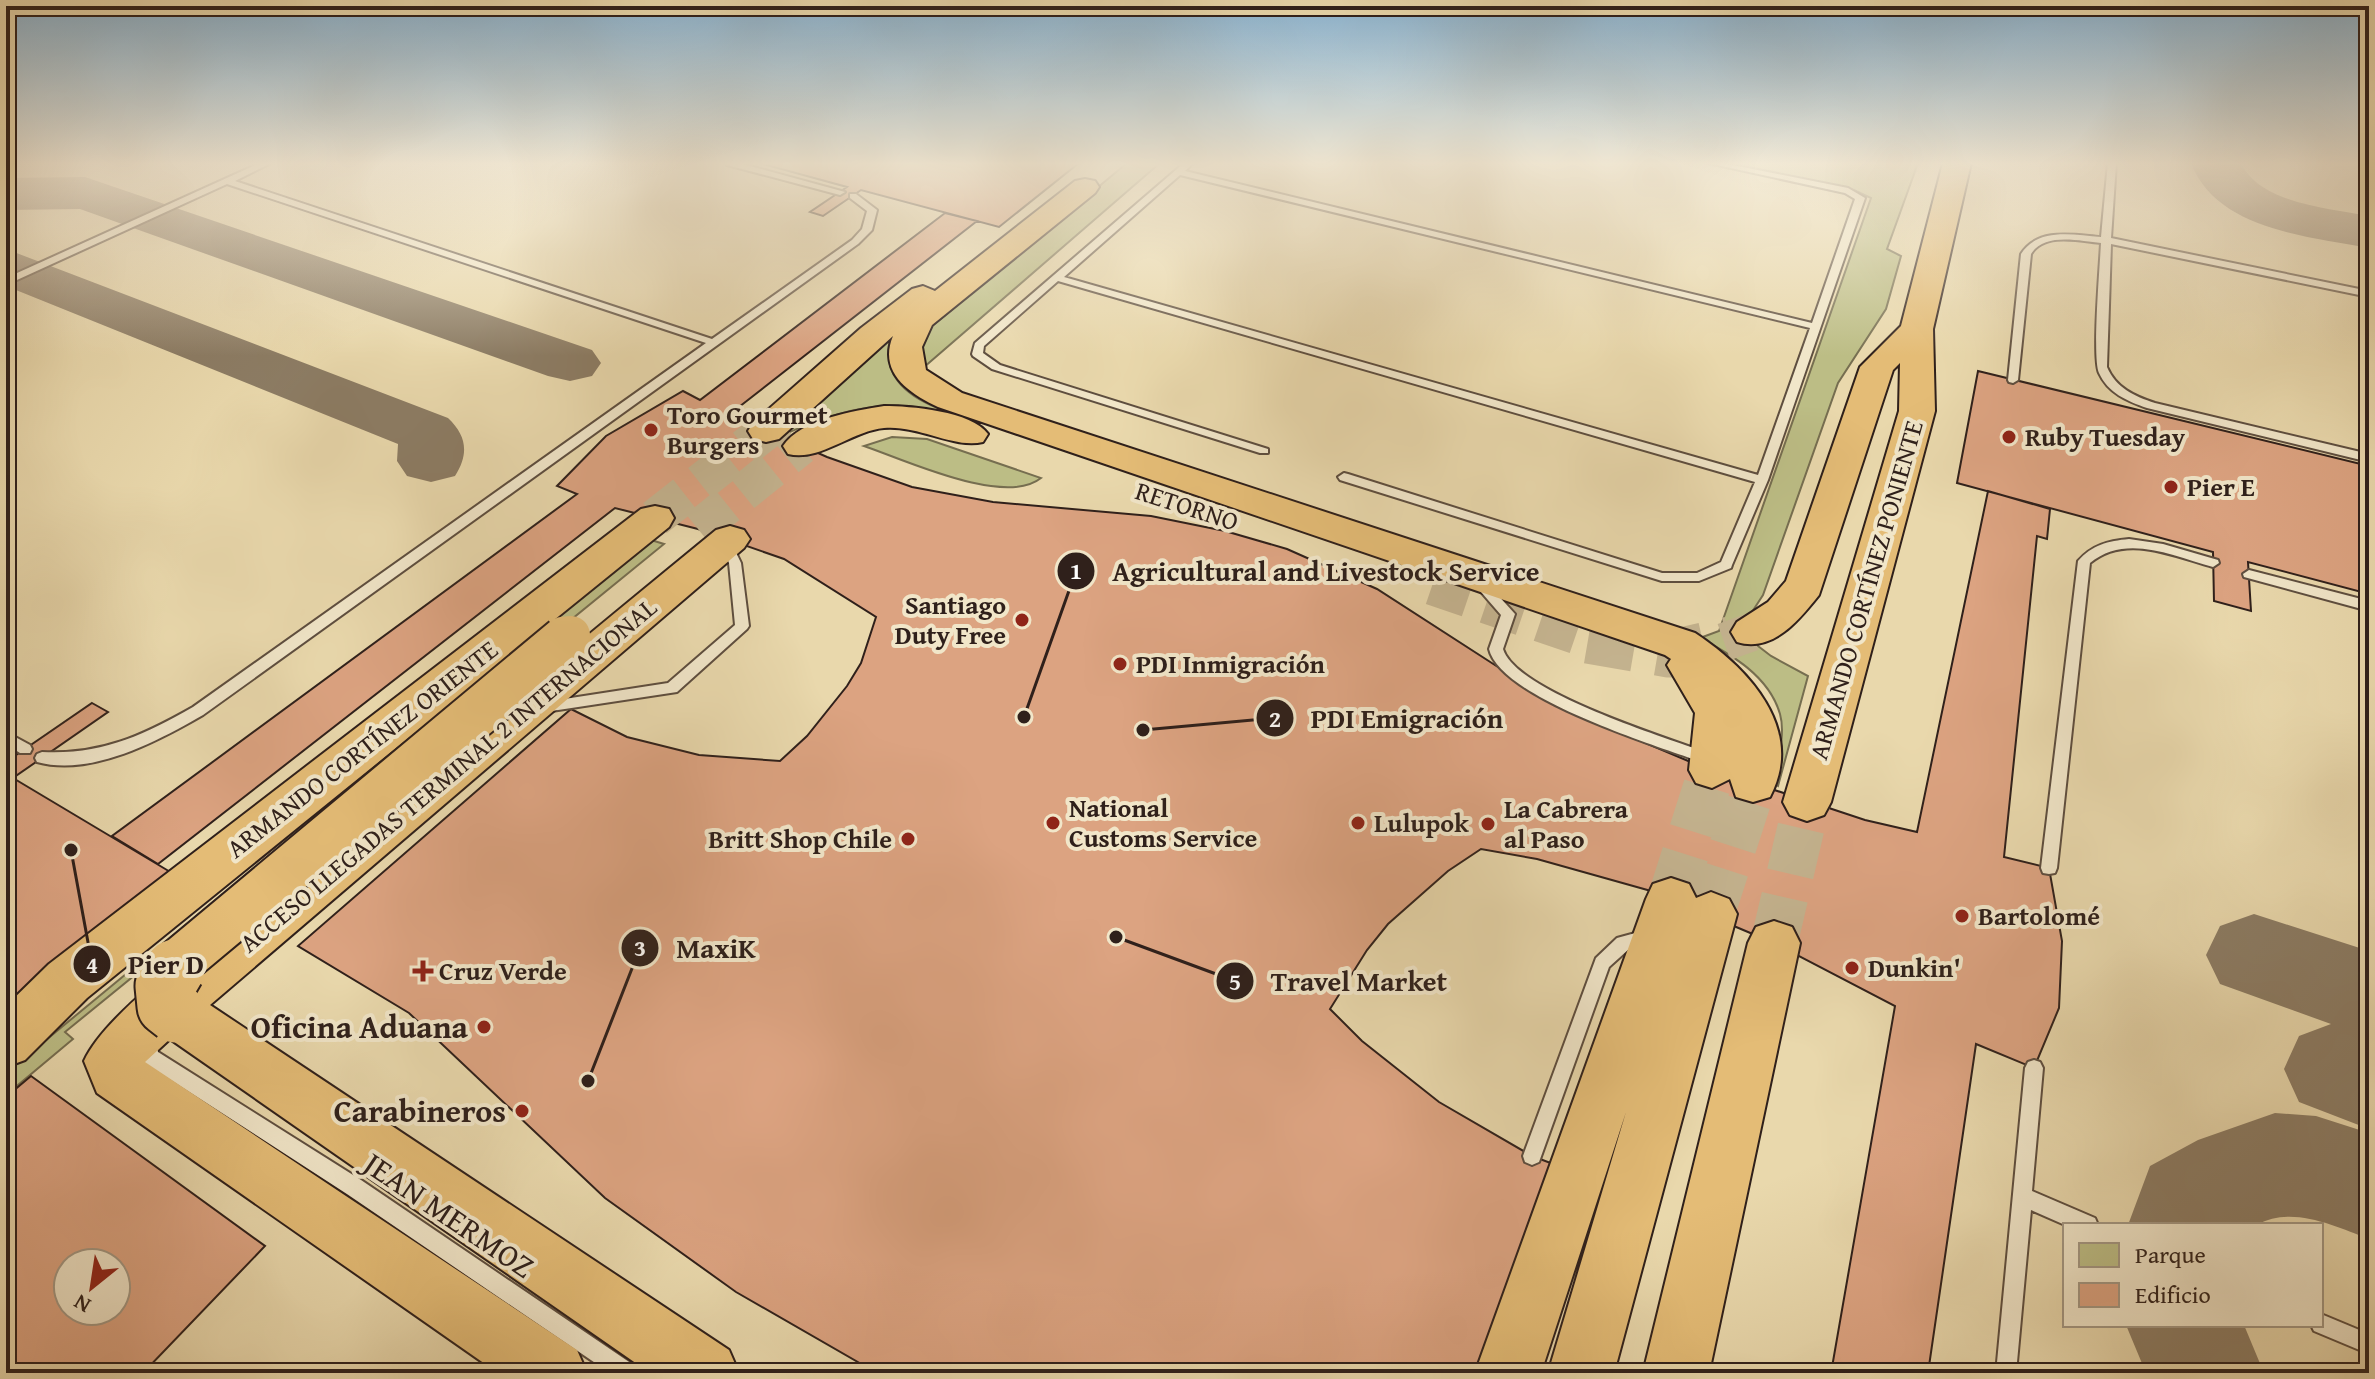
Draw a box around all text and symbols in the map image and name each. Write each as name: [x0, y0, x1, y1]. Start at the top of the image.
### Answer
place label: Toro Gourmet Burgers: [667, 395, 828, 464]
street label: ARMANDO CORTÍNEZ PONIENTE: [1798, 416, 1933, 764]
place label: Ruby Tuesday: [2025, 417, 2186, 456]
marker: Toro Gourmet Burgers: [642, 421, 660, 439]
marker: Ruby Tuesday: [2000, 428, 2018, 446]
place label: Pier E: [2187, 467, 2255, 506]
street label: RETORNO: [1131, 471, 1244, 540]
marker: Pier E: [2162, 478, 2180, 496]
callout: Agricultural and Livestock Service: [1056, 545, 1555, 597]
text: Agricultural and Livestock Service: [1112, 550, 1540, 591]
text: 1: [1070, 553, 1082, 588]
place label: Santiago Duty Free: [895, 585, 1006, 654]
street label: ACCESO LLEGADAS TERMINAL 2 INTERNACIONAL: [230, 588, 665, 961]
marker: Santiago Duty Free: [1013, 611, 1031, 629]
street label: ARMANDO CORTÍNEZ ORIENTE: [218, 630, 506, 867]
place label: PDI Inmigración: [1136, 644, 1326, 683]
marker: PDI Inmigración: [1111, 655, 1129, 673]
callout: PDI Emigración: [1255, 692, 1519, 744]
text: PDI Emigración: [1311, 697, 1504, 738]
text: 2: [1269, 701, 1281, 736]
place label: National Customs Service: [1069, 788, 1257, 857]
place label: La Cabrera al Paso: [1504, 789, 1629, 858]
place label: Lulupok: [1374, 803, 1469, 842]
marker: National Customs Service: [1044, 814, 1062, 832]
marker: Lulupok: [1349, 814, 1367, 832]
marker: La Cabrera al Paso: [1479, 815, 1497, 833]
place label: Britt Shop Chile: [708, 819, 892, 858]
marker: Britt Shop Chile: [899, 830, 917, 848]
place label: Bartolomé: [1978, 896, 2100, 935]
marker: Bartolomé: [1953, 907, 1971, 925]
callout: MaxiK: [620, 922, 772, 974]
text: MaxiK: [676, 927, 756, 968]
text: 3: [634, 930, 646, 965]
callout: Pier D: [72, 938, 220, 990]
text: Pier D: [128, 943, 204, 984]
text: 4: [86, 947, 98, 982]
place label: Dunkin': [1868, 948, 1961, 987]
place label: Cruz Verde: [439, 951, 567, 990]
callout: Travel Market: [1215, 955, 1463, 1007]
marker: Dunkin': [1843, 959, 1861, 977]
text: Travel Market: [1271, 960, 1448, 1001]
marker: Cruz Verde: [414, 962, 432, 980]
text: 5: [1229, 964, 1241, 999]
place label: Oficina Aduana: [251, 1003, 469, 1050]
marker: Oficina Aduana: [475, 1018, 493, 1036]
place label: Carabineros: [334, 1087, 506, 1134]
marker: Carabineros: [513, 1102, 531, 1120]
street label: JEAN MERMOZ: [351, 1138, 544, 1289]
legend: [2063, 1223, 2323, 1327]
text: Parque: [2135, 1237, 2206, 1272]
north arrow: [52, 1247, 132, 1327]
text: Edificio: [2135, 1277, 2211, 1312]
text: N: [67, 1287, 96, 1322]

